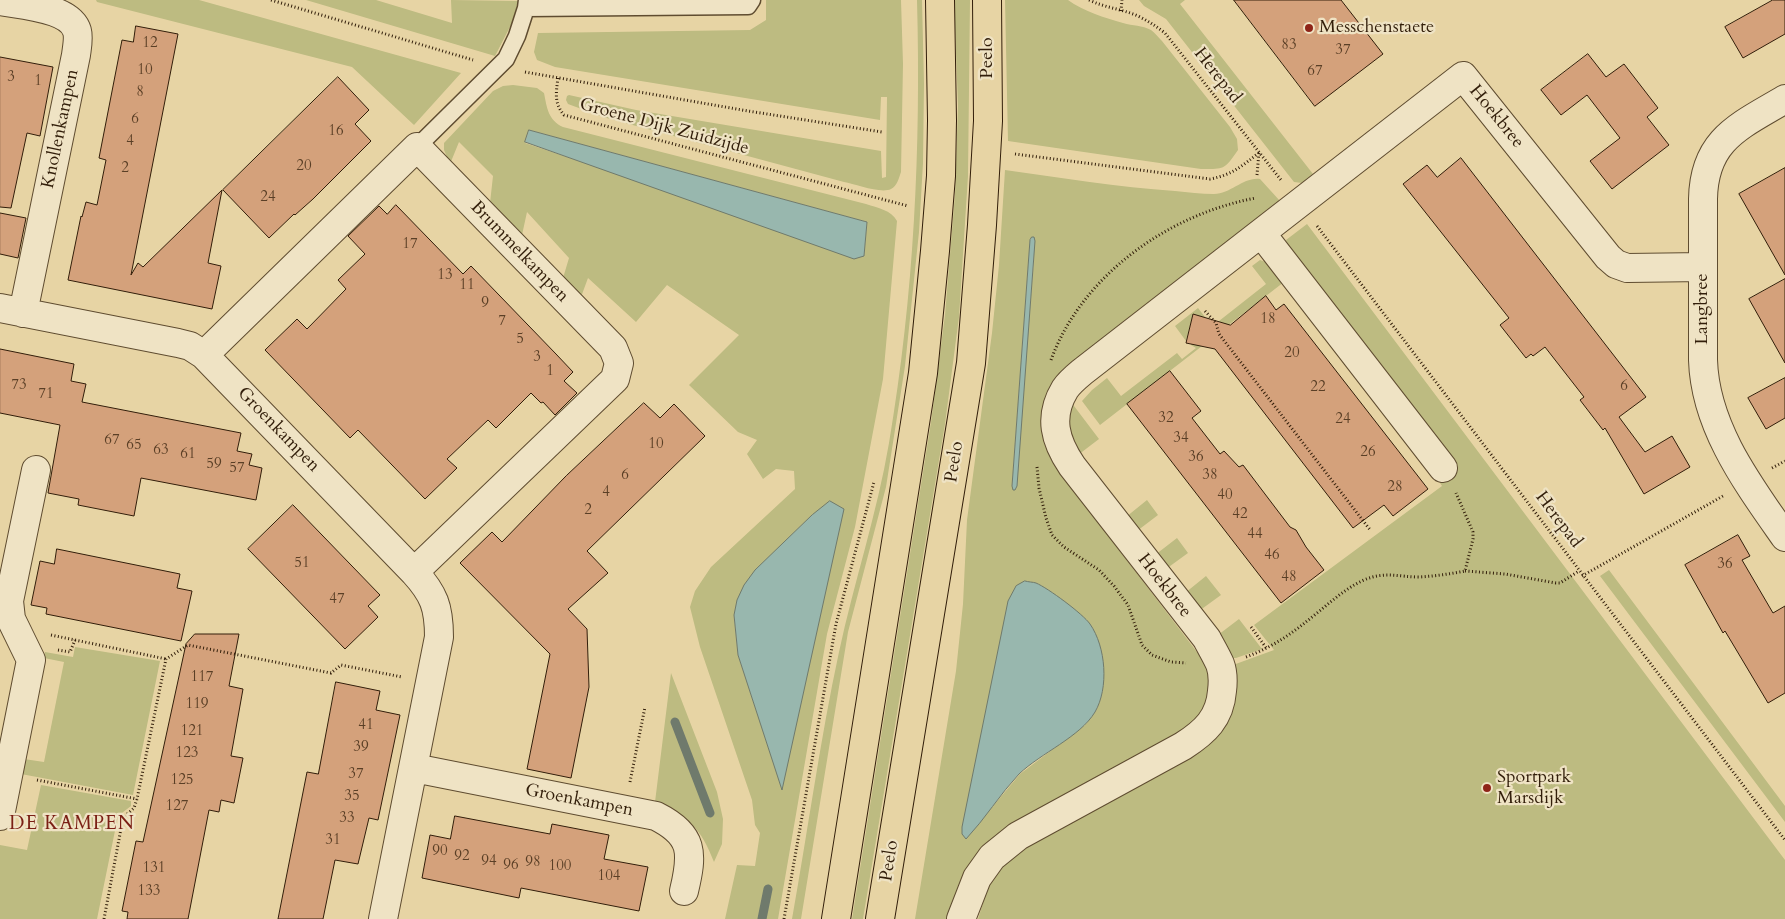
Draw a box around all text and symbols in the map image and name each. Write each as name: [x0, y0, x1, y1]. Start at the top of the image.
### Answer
place label: Messchenstaete: [1319, 17, 1434, 39]
marker: Messchenstaete: [1303, 22, 1315, 34]
house number: 12: [142, 35, 158, 53]
street label: Peelo: [977, 37, 999, 79]
house number: 83: [1281, 37, 1297, 55]
house number: 37: [1335, 42, 1351, 60]
street label: Herepad: [1189, 44, 1245, 108]
house number: 10: [137, 62, 153, 80]
house number: 67: [1307, 63, 1323, 81]
street label: Knollenkampen: [38, 67, 84, 191]
house number: 3: [7, 69, 15, 87]
house number: 1: [34, 73, 42, 91]
street label: Hoekbree: [1464, 81, 1528, 153]
house number: 8: [136, 84, 144, 102]
street label: Groene Dijk Zuidzijde: [577, 94, 751, 160]
house number: 6: [131, 111, 139, 129]
house number: 16: [328, 123, 344, 141]
house number: 4: [126, 133, 134, 151]
house number: 20: [296, 158, 312, 176]
house number: 2: [121, 160, 129, 178]
house number: 24: [260, 189, 276, 207]
street label: Brummelkampen: [465, 197, 573, 307]
house number: 17: [402, 236, 418, 254]
house number: 13: [437, 267, 453, 285]
street label: Langbree: [1692, 273, 1714, 345]
house number: 11: [459, 277, 475, 295]
house number: 9: [481, 295, 489, 313]
house number: 18: [1260, 311, 1276, 329]
house number: 7: [498, 313, 506, 331]
house number: 5: [516, 331, 524, 349]
house number: 20: [1284, 345, 1300, 363]
house number: 3: [533, 349, 541, 367]
house number: 1: [546, 363, 554, 381]
house number: 73: [11, 377, 27, 395]
house number: 6: [1620, 378, 1628, 396]
house number: 22: [1310, 379, 1326, 397]
street label: Groenkampen: [232, 383, 324, 477]
house number: 71: [38, 386, 54, 404]
house number: 32: [1158, 410, 1174, 428]
house number: 24: [1335, 411, 1351, 429]
house number: 34: [1173, 430, 1189, 448]
house number: 67: [104, 432, 120, 450]
house number: 10: [648, 436, 664, 454]
house number: 65: [126, 437, 142, 455]
street label: Peelo: [941, 440, 969, 484]
house number: 63: [153, 442, 169, 460]
house number: 26: [1360, 444, 1376, 462]
house number: 61: [180, 446, 196, 464]
house number: 36: [1188, 449, 1204, 467]
house number: 59: [206, 456, 222, 474]
house number: 57: [229, 460, 245, 478]
house number: 6: [621, 467, 629, 485]
house number: 38: [1202, 467, 1218, 485]
house number: 28: [1387, 479, 1403, 497]
house number: 4: [602, 484, 610, 502]
house number: 40: [1217, 487, 1233, 505]
street label: Herepad: [1530, 488, 1586, 552]
house number: 2: [584, 502, 592, 520]
house number: 42: [1232, 506, 1248, 524]
house number: 44: [1247, 526, 1263, 544]
house number: 46: [1264, 547, 1280, 565]
street label: Hoekbree: [1132, 550, 1196, 622]
house number: 51: [294, 555, 310, 573]
house number: 36: [1717, 556, 1733, 574]
house number: 48: [1281, 569, 1297, 587]
house number: 47: [329, 591, 345, 609]
house number: 117: [190, 669, 214, 687]
house number: 119: [185, 696, 209, 714]
house number: 41: [358, 717, 374, 735]
house number: 121: [180, 723, 204, 741]
house number: 39: [353, 739, 369, 757]
house number: 123: [175, 745, 199, 763]
house number: 37: [348, 766, 364, 784]
place label: Sportpark Marsdijk: [1497, 767, 1571, 810]
house number: 125: [170, 772, 194, 790]
street label: Groenkampen: [523, 780, 635, 822]
marker: Sportpark Marsdijk: [1481, 782, 1493, 794]
house number: 35: [344, 788, 360, 806]
house number: 127: [165, 798, 189, 816]
house number: 33: [339, 810, 355, 828]
district label: DE KAMPEN: [8, 814, 136, 836]
house number: 31: [325, 832, 341, 850]
street label: Peelo: [876, 839, 904, 883]
house number: 90: [432, 843, 448, 861]
house number: 92: [454, 848, 470, 866]
house number: 94: [481, 853, 497, 871]
house number: 98: [525, 854, 541, 872]
house number: 96: [503, 857, 519, 875]
house number: 100: [548, 858, 572, 876]
house number: 131: [142, 860, 166, 878]
house number: 104: [597, 868, 621, 886]
house number: 133: [137, 883, 161, 901]

